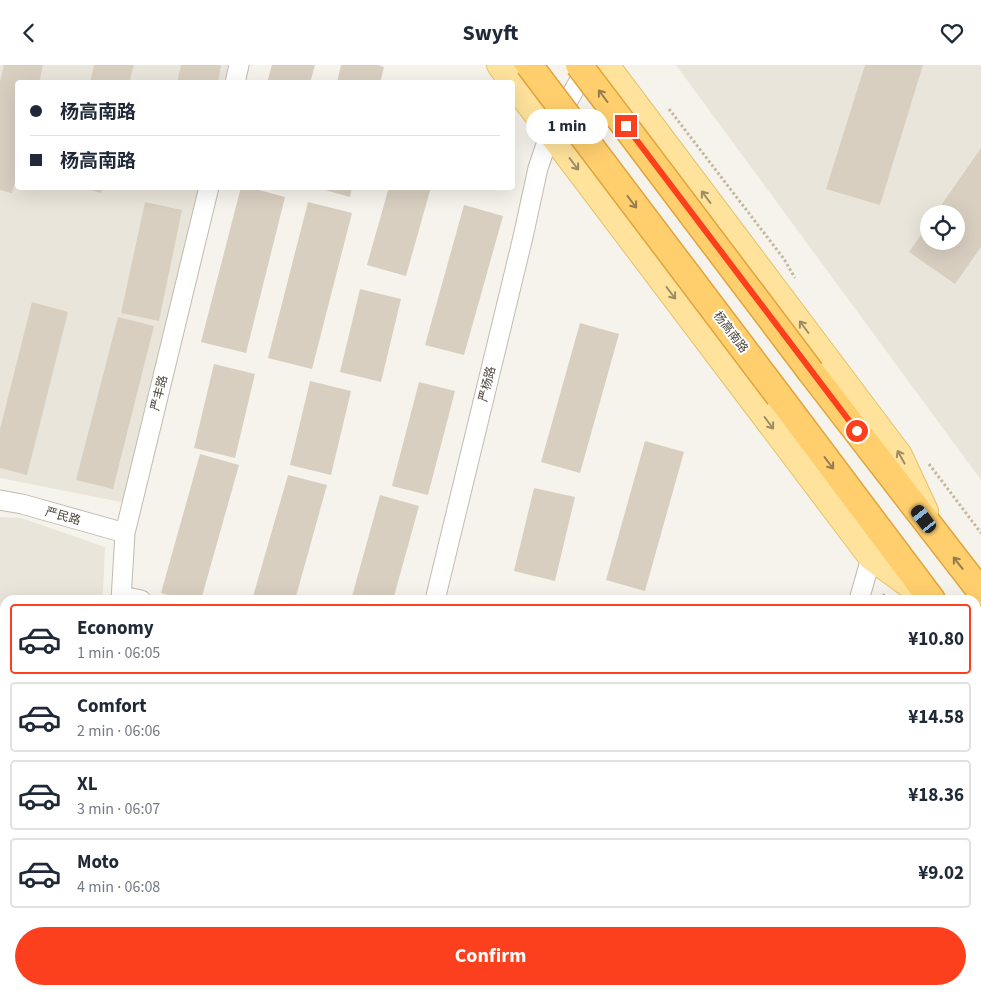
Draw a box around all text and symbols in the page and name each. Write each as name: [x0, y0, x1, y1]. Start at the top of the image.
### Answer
text: Swyft: [463, 17, 518, 49]
icon: back: [15, 19, 43, 47]
icon: heart: [938, 19, 966, 47]
one-way arrow: [597, 90, 608, 103]
text: 杨高南路: [60, 99, 136, 126]
callout: 1 min: [526, 109, 608, 143]
text: 1 min: [548, 115, 586, 137]
route end: [615, 115, 637, 137]
text: 杨高南路: [60, 148, 136, 175]
one-way arrow: [568, 157, 579, 170]
one-way arrow: [701, 190, 711, 204]
one-way arrow: [627, 195, 638, 208]
map controls: [920, 205, 965, 250]
button: locate: [920, 205, 965, 250]
one-way arrow: [666, 286, 677, 299]
street label: 杨高南路: [709, 308, 752, 357]
one-way arrow: [799, 320, 809, 334]
street label: 严杨路: [475, 365, 500, 404]
street label: 严丰路: [147, 374, 172, 413]
one-way arrow: [764, 416, 775, 429]
route start: [846, 420, 868, 442]
one-way arrow: [895, 451, 905, 465]
one-way arrow: [824, 456, 835, 469]
street label: 严民路: [43, 503, 83, 530]
car: [908, 503, 939, 535]
one-way arrow: [953, 557, 964, 570]
text: Economy: [77, 615, 154, 642]
icon: car: [17, 617, 62, 662]
text: ¥10.80: [908, 626, 964, 653]
text: 1 min · 06:05: [77, 642, 160, 664]
text: Comfort: [77, 693, 147, 720]
icon: car: [17, 695, 62, 740]
text: ¥14.58: [908, 704, 964, 731]
text: 2 min · 06:06: [77, 720, 160, 742]
text: XL: [77, 771, 98, 798]
icon: car: [17, 773, 62, 818]
text: ¥18.36: [908, 782, 964, 809]
text: 3 min · 06:07: [77, 798, 160, 820]
text: Moto: [77, 849, 119, 876]
icon: car: [17, 851, 62, 896]
text: ¥9.02: [918, 860, 964, 887]
text: 4 min · 06:08: [77, 876, 160, 898]
button: Confirm: [15, 927, 966, 985]

